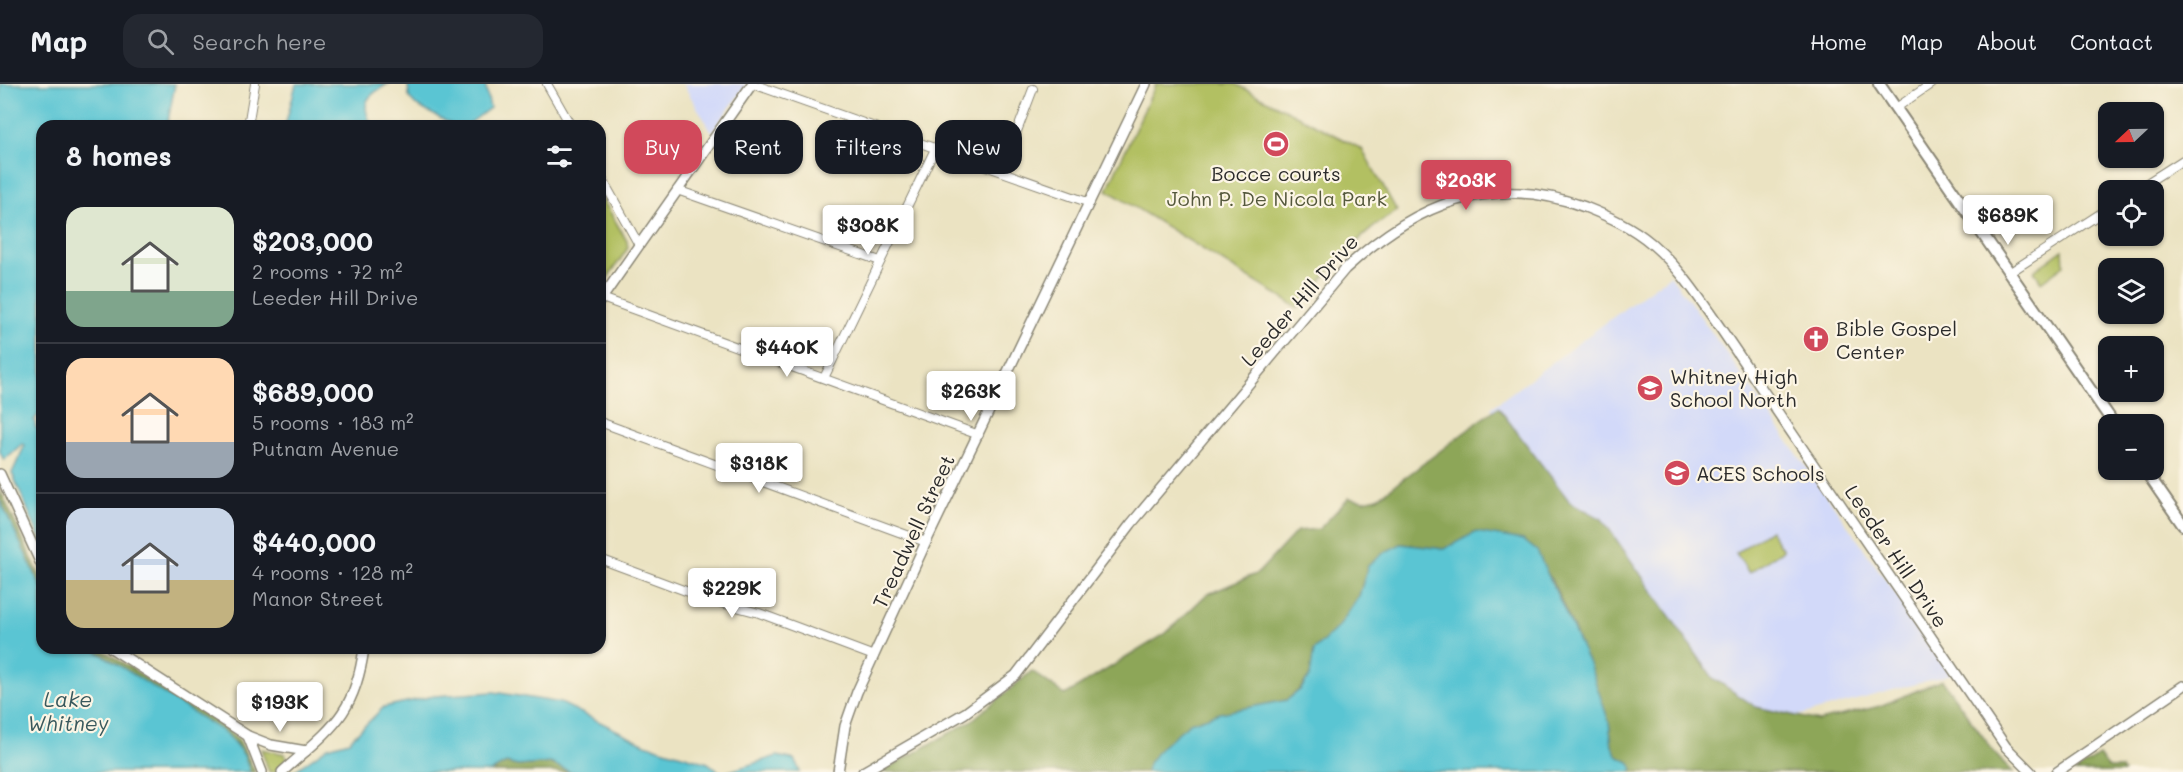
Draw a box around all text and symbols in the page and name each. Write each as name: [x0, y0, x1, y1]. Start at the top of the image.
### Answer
search box: [123, 14, 543, 68]
text: Map: [30, 23, 87, 59]
icon: search: [144, 25, 177, 58]
text: Search here: [192, 27, 326, 56]
text: Home: [1810, 28, 1867, 55]
text: Map: [1900, 28, 1943, 55]
text: About: [1976, 28, 2037, 55]
text: Contact: [2070, 28, 2153, 55]
north arrow: [2098, 102, 2164, 168]
map controls: [2098, 102, 2164, 480]
chip: Buy: [624, 120, 702, 174]
chip: Rent: [714, 120, 803, 174]
chip: Filters: [815, 120, 923, 174]
chip: New: [935, 120, 1022, 174]
sports icon: Bocce courts: [1261, 129, 1291, 159]
text: 8 homes: [66, 139, 172, 173]
icon: filters: [543, 140, 576, 173]
place label: Bocce courts: [1211, 160, 1341, 186]
pin: $203K: [1424, 160, 1508, 211]
text: $203K: [1435, 166, 1497, 192]
button: locate: [2098, 180, 2164, 246]
park label: John P. De Nicola Park: [1167, 185, 1387, 211]
pin: $689K: [1966, 195, 2050, 246]
text: $689K: [1977, 201, 2039, 227]
pin: $308K: [826, 205, 910, 256]
text: $308K: [837, 211, 899, 237]
text: $203,000: [252, 224, 373, 258]
street label: Leeder Hill Drive: [1235, 229, 1363, 371]
icon: home: [114, 231, 186, 303]
text: 2 rooms · 72 m²: [252, 258, 403, 284]
button: layers: [2098, 258, 2164, 324]
text: Leeder Hill Drive: [252, 284, 418, 310]
place label: Bible Gospel Center: [1836, 315, 1957, 364]
church icon: Bible Gospel Center: [1801, 324, 1831, 354]
pin: $440K: [745, 327, 829, 378]
text: $440K: [755, 333, 819, 359]
button: +: [2098, 336, 2164, 402]
place label: Whitney High School North: [1670, 363, 1797, 412]
pin: $263K: [929, 371, 1013, 422]
school or university icon: Whitney High School North: [1635, 373, 1665, 403]
text: $689,000: [252, 375, 374, 409]
text: $263K: [941, 377, 1001, 403]
icon: home: [114, 382, 186, 454]
text: 5 rooms · 183 m²: [252, 409, 414, 435]
button: −: [2098, 414, 2164, 480]
text: Putnam Avenue: [252, 435, 399, 461]
pin: $318K: [717, 443, 801, 494]
text: $318K: [730, 449, 788, 475]
street label: Treadwell Street: [866, 450, 960, 612]
school or university icon: ACES Schools: [1662, 458, 1692, 488]
place label: ACES Schools: [1696, 460, 1825, 486]
street label: Leeder Hill Drive: [1840, 480, 1954, 632]
text: $440,000: [252, 525, 376, 559]
icon: home: [114, 532, 186, 604]
text: 4 rooms · 128 m²: [252, 559, 413, 585]
pin: $229K: [690, 568, 774, 619]
text: $229K: [702, 574, 762, 600]
text: Manor Street: [252, 585, 383, 611]
pin: $193K: [238, 682, 322, 733]
water label: Lake Whitney: [27, 685, 109, 736]
text: $193K: [251, 688, 309, 714]

